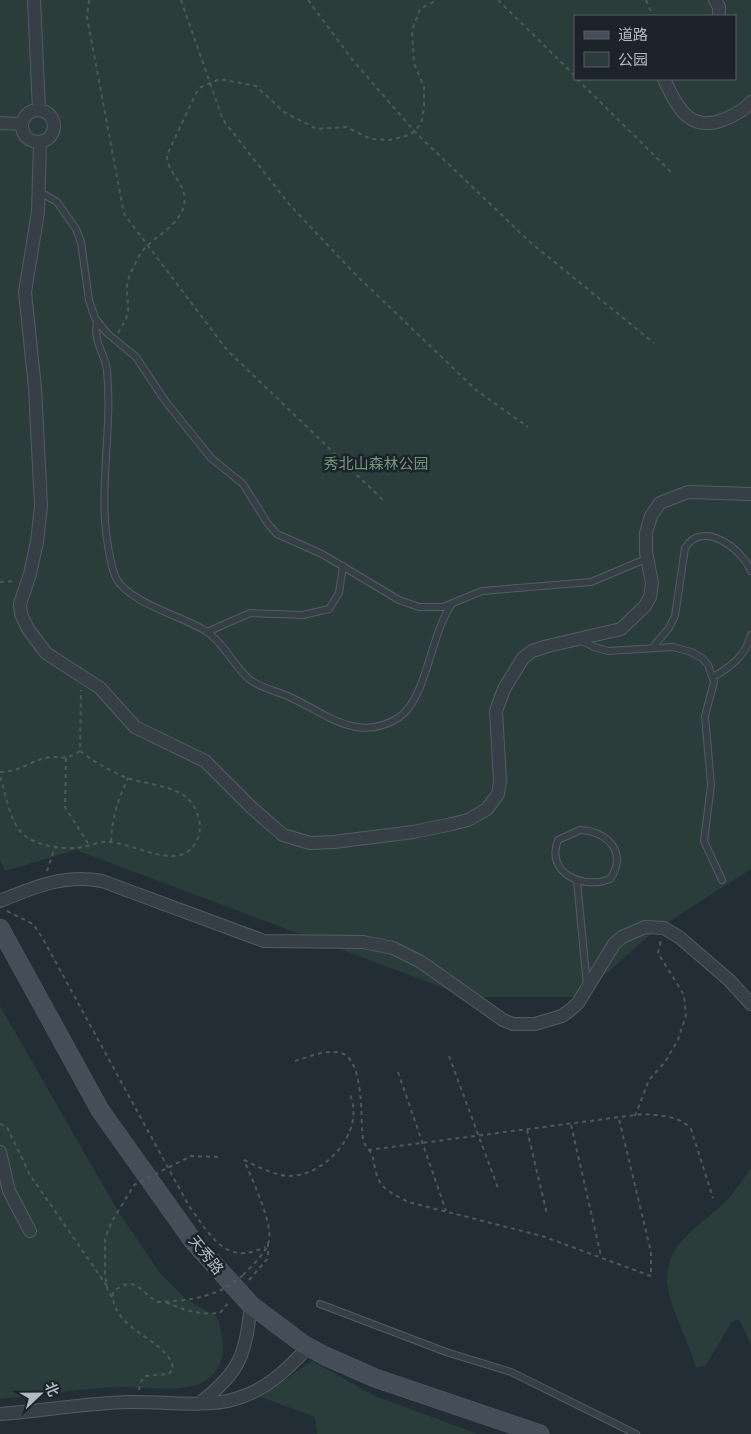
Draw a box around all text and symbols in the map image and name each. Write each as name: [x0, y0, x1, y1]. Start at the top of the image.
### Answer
legend: [574, 15, 736, 80]
text: 道路: [618, 26, 648, 43]
text: 公园: [618, 51, 648, 68]
park label: 秀北山森林公园: [323, 455, 429, 472]
street label: 天秀路: [186, 1232, 227, 1278]
north arrow: [15, 1369, 65, 1419]
text: 北: [42, 1380, 62, 1399]

